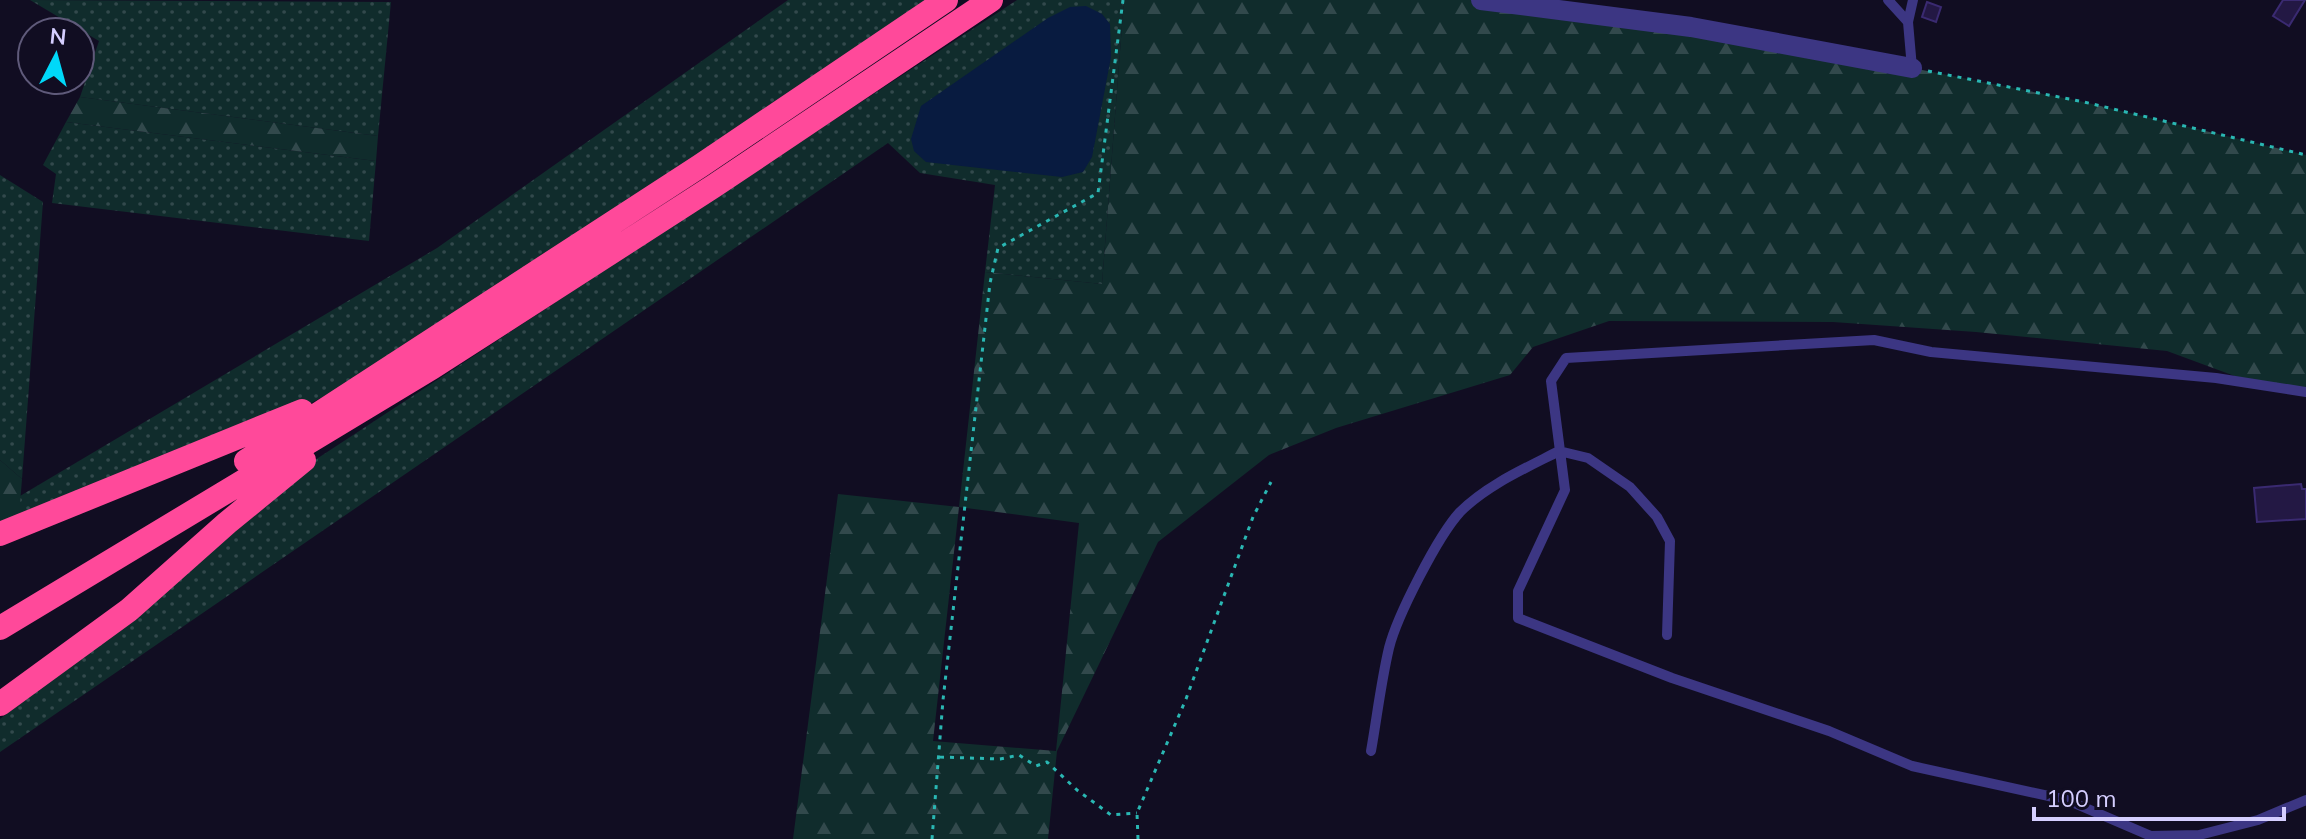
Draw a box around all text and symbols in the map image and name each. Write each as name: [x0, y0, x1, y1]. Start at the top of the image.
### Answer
north arrow: [16, 16, 96, 96]
text: N: [48, 21, 68, 51]
scale bar: [2034, 771, 2284, 821]
text: 100 m: [2046, 783, 2117, 813]

